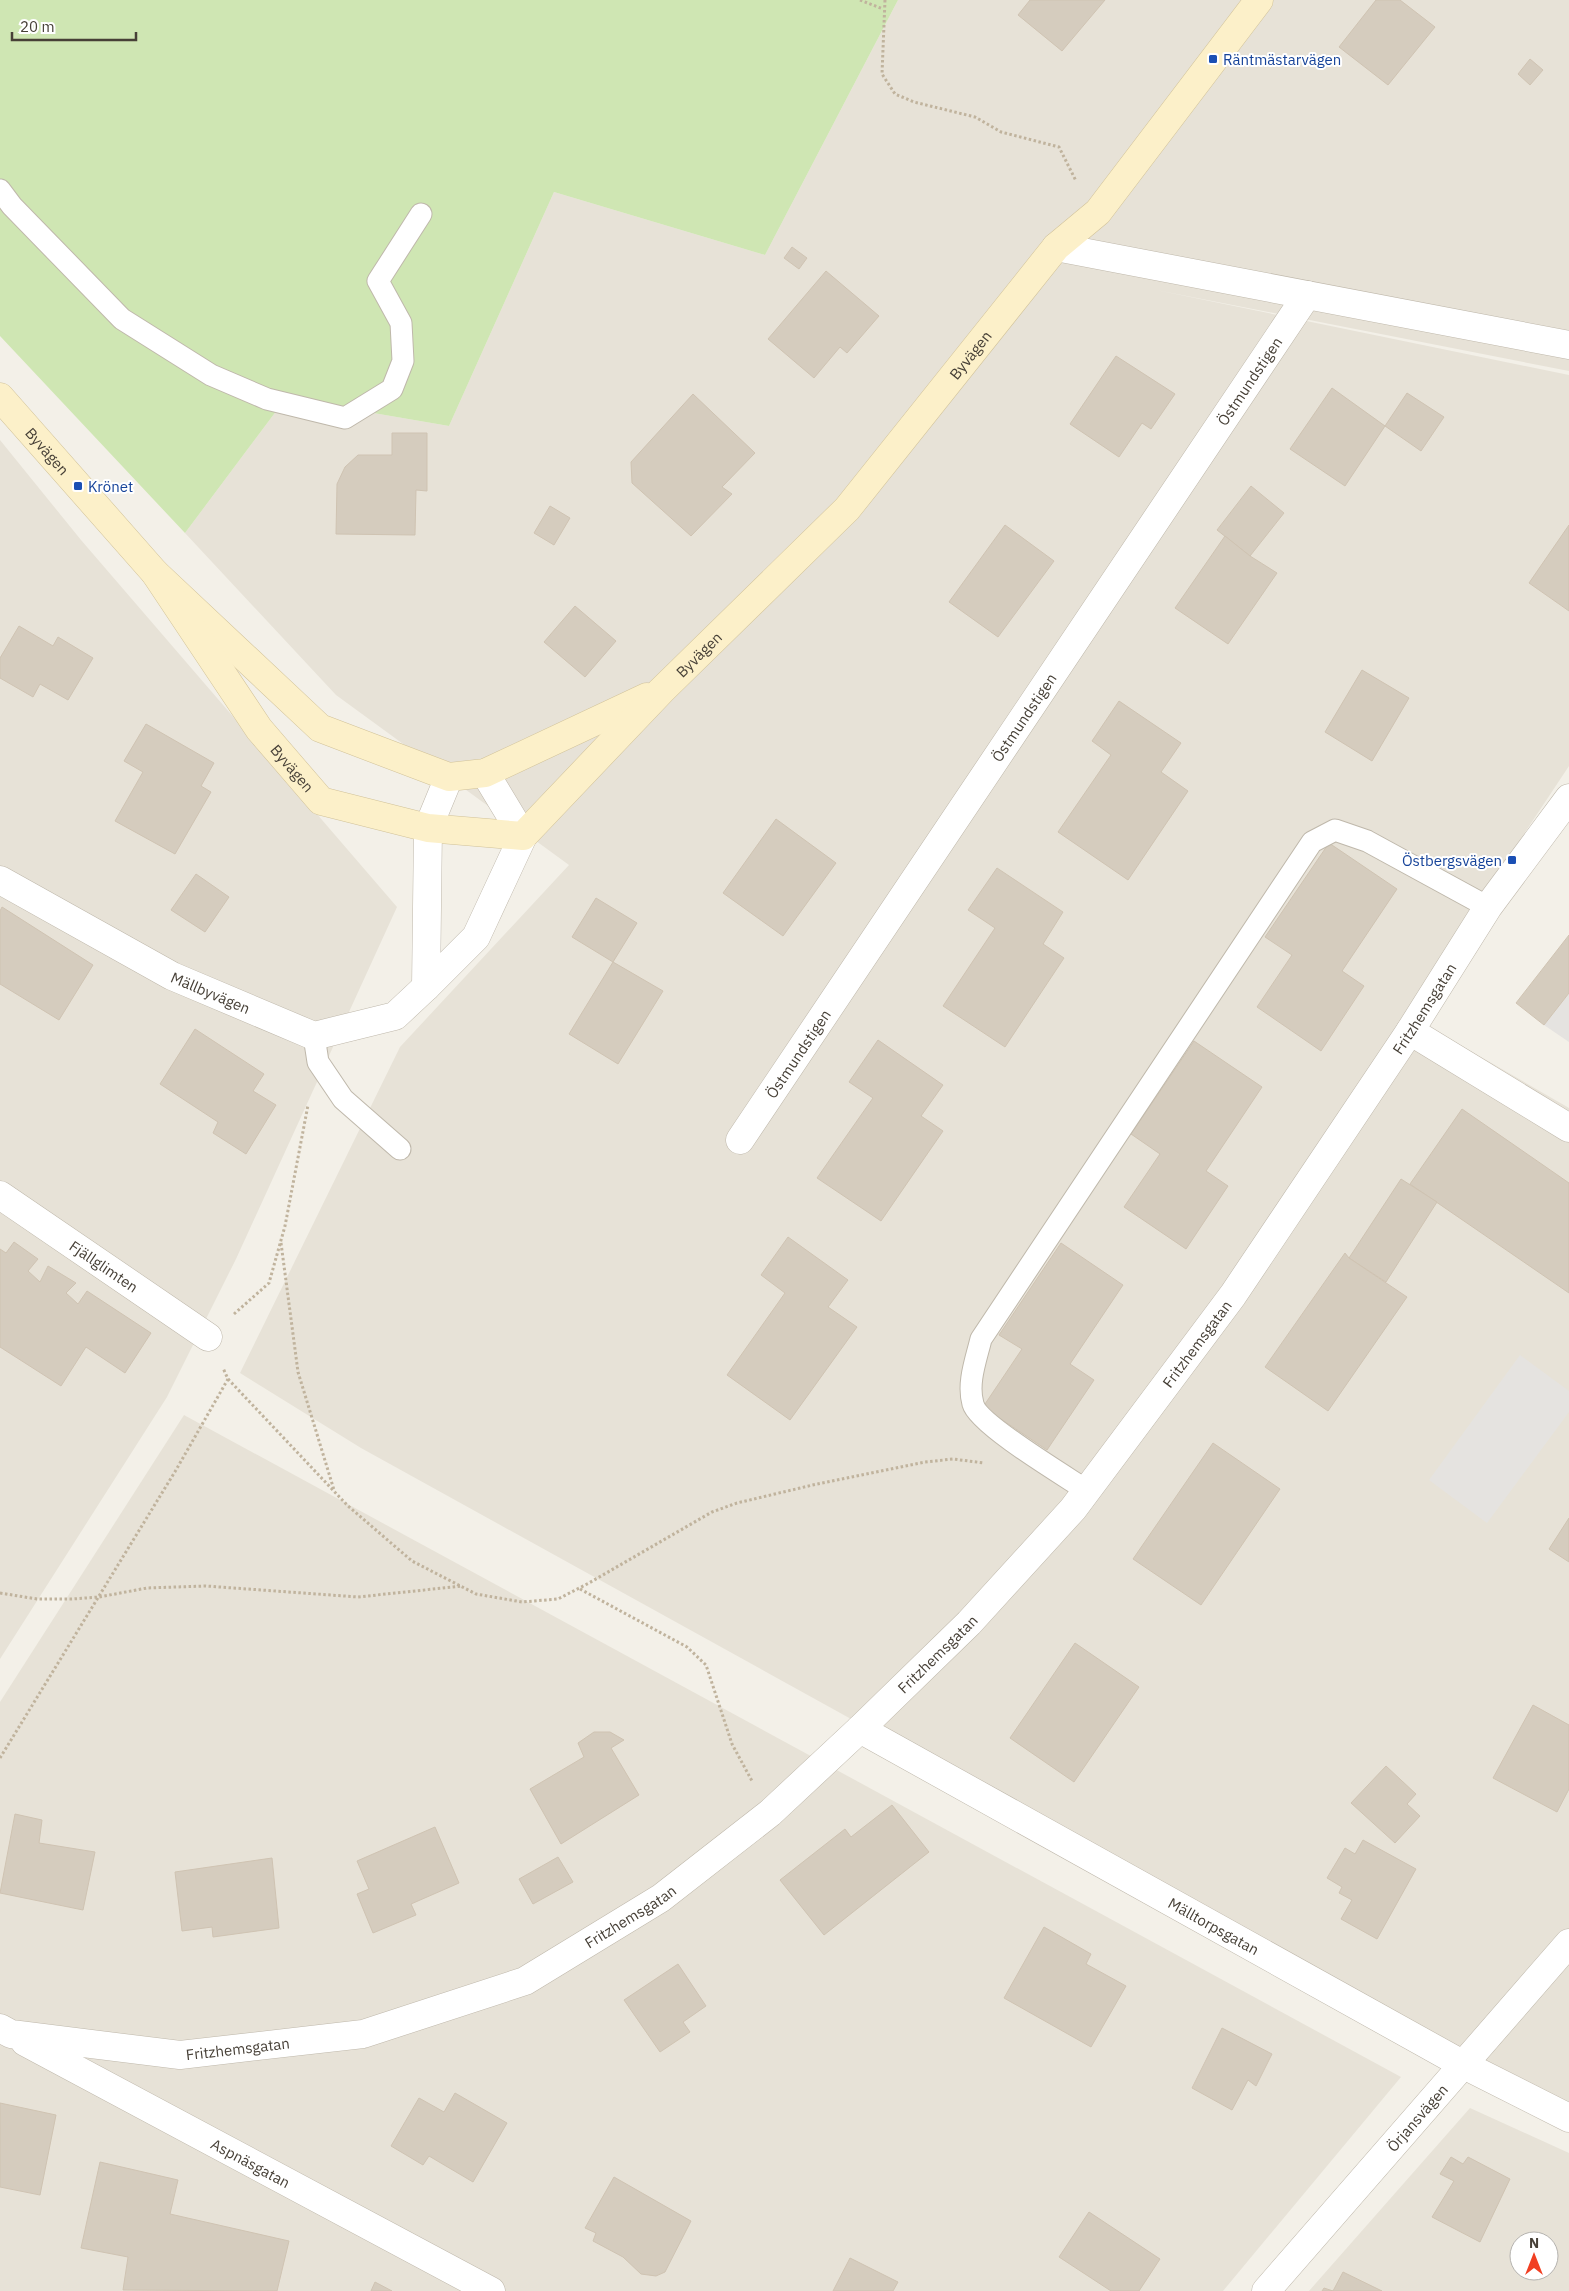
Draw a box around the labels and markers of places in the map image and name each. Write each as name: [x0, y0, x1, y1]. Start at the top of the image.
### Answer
place label: Räntmästarvägen: [1223, 50, 1341, 69]
marker: Räntmästarvägen: [1207, 53, 1219, 65]
place label: Krönet: [88, 477, 133, 496]
marker: Krönet: [72, 480, 84, 492]
place label: Östbergsvägen: [1402, 851, 1502, 870]
marker: Östbergsvägen: [1506, 854, 1518, 866]

